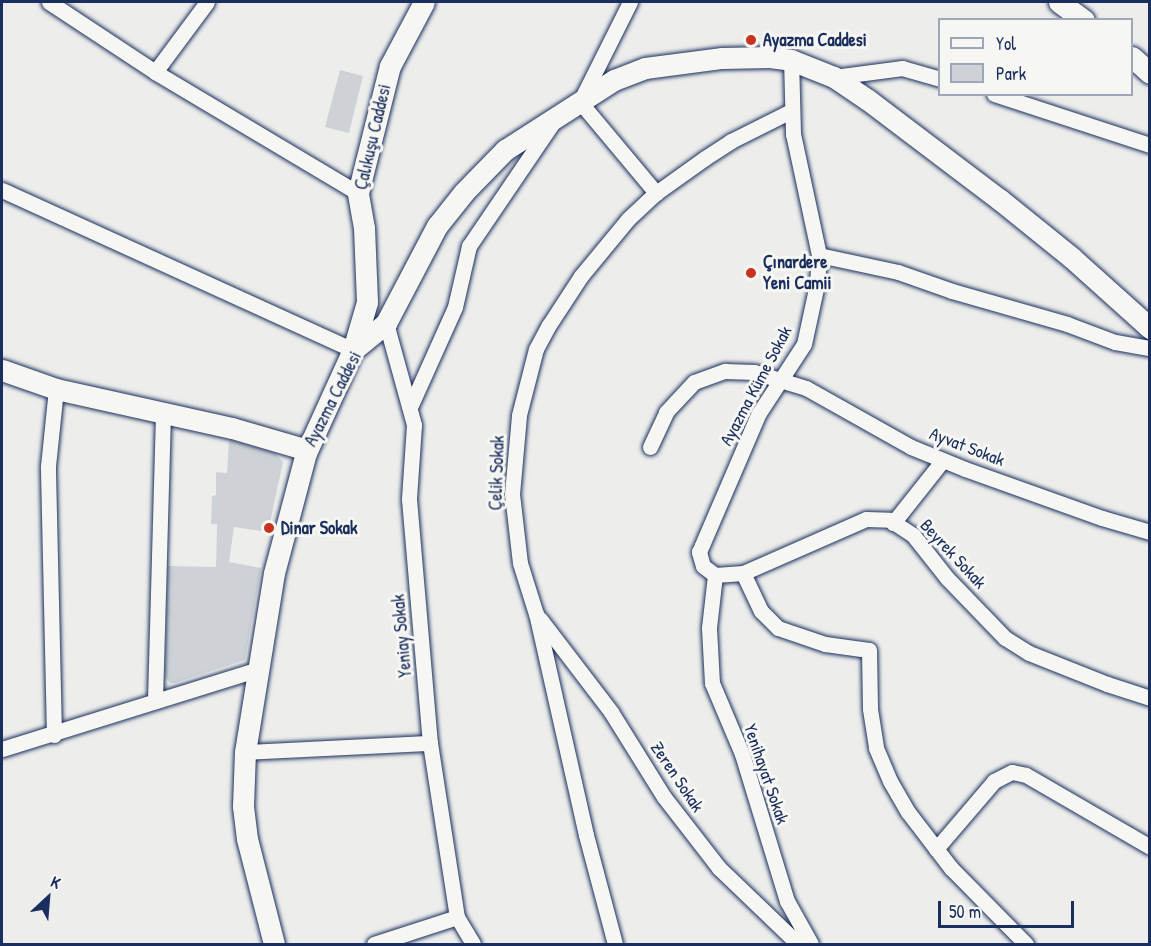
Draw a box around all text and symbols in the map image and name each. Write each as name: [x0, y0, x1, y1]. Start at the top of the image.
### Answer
legend: [938, 18, 1133, 96]
place label: Ayazma Caddesi: [763, 29, 867, 51]
text: Yol: [996, 31, 1016, 56]
marker: Ayazma Caddesi: [744, 33, 758, 47]
text: Park: [996, 61, 1026, 86]
street label: Çalıkuşu Caddesi: [350, 82, 396, 192]
place label: Çınardere Yeni Camii: [763, 252, 832, 294]
marker: Çınardere Yeni Camii: [744, 266, 758, 280]
street label: Ayazma Küme Sokak: [715, 323, 797, 449]
street label: Ayazma Caddesi: [300, 348, 366, 450]
street label: Ayvat Sokak: [926, 423, 1008, 471]
street label: Çelik Sokak: [485, 435, 509, 511]
street label: Beyrek Sokak: [915, 515, 991, 593]
place label: Dinar Sokak: [281, 517, 357, 539]
marker: Dinar Sokak: [262, 521, 276, 535]
street label: Yeniay Sokak: [388, 593, 416, 679]
street label: Yenihayat Sokak: [739, 721, 793, 827]
street label: Zeren Sokak: [646, 738, 708, 816]
north arrow: [18, 868, 78, 928]
text: K: [47, 870, 64, 894]
scale bar: [941, 889, 1078, 927]
text: 50 m: [949, 899, 981, 924]

